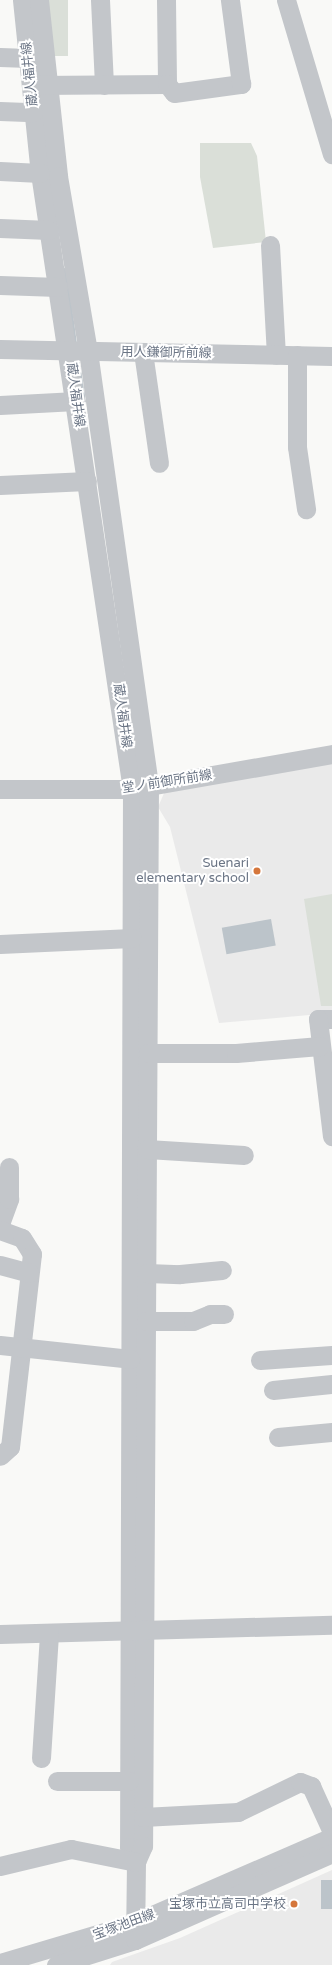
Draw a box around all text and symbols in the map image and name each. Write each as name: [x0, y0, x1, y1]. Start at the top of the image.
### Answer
street label: 蔵人福井線: [19, 41, 41, 107]
street label: 用人鎌御所前線: [120, 344, 212, 362]
street label: 蔵人福井線: [63, 362, 87, 428]
street label: 蔵人福井線: [110, 683, 134, 749]
street label: 堂ノ前御所前線: [121, 767, 213, 797]
place label: Suenari elementary school: [136, 856, 249, 887]
marker: Suenari elementary school: [252, 866, 262, 876]
place label: 宝塚市立高司中学校: [169, 1896, 286, 1912]
marker: 宝塚市立高司中学校: [289, 1899, 299, 1909]
street label: 宝塚池田線: [91, 1907, 157, 1943]

